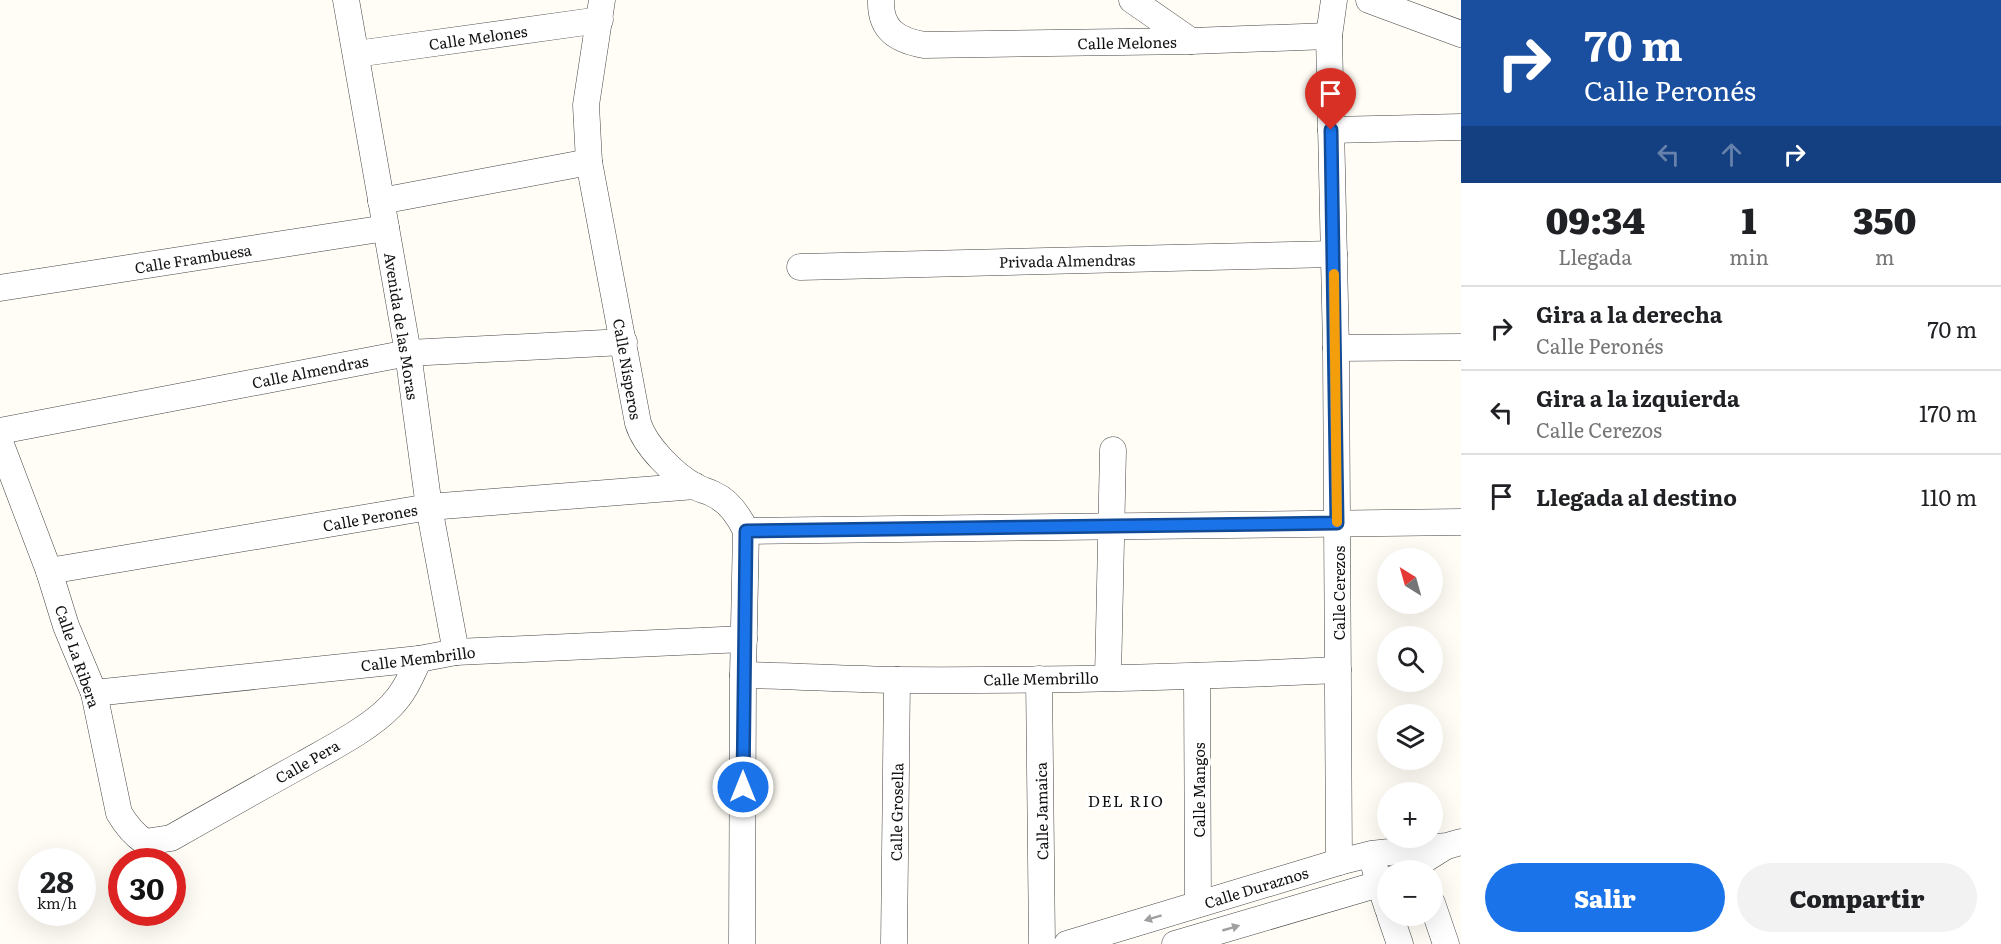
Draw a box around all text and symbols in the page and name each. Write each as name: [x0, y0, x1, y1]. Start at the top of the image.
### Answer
text: 70 m: [1584, 12, 1683, 74]
street label: Calle Melones: [427, 19, 529, 55]
icon: right: [1485, 24, 1563, 102]
street label: Calle Melones: [1077, 30, 1177, 54]
pin: [1305, 68, 1356, 130]
text: Calle Peronés: [1584, 69, 1756, 109]
icon: arrive: [1314, 77, 1347, 110]
icon: left: [1652, 138, 1685, 171]
icon: ahead: [1715, 138, 1748, 171]
icon: right: [1778, 138, 1811, 171]
text: 09:34: [1545, 192, 1645, 245]
text: 1: [1741, 192, 1757, 245]
text: 350: [1853, 192, 1917, 245]
street label: Calle Frambuesa: [133, 237, 254, 279]
text: Llegada: [1558, 241, 1632, 271]
text: min: [1729, 241, 1769, 271]
text: m: [1875, 241, 1895, 271]
street label: Privada Almendras: [999, 247, 1136, 273]
street label: Avenida de las Moras: [379, 251, 425, 401]
text: Gira a la derecha: [1536, 297, 1723, 330]
icon: right: [1485, 312, 1518, 345]
text: 70 m: [1927, 312, 1977, 345]
street label: Calle Nísperos: [608, 317, 648, 422]
text: Calle Peronés: [1536, 330, 1663, 360]
street label: Calle Almendras: [250, 348, 370, 394]
text: Gira a la izquierda: [1536, 381, 1740, 414]
icon: left: [1485, 396, 1518, 429]
text: 170 m: [1919, 396, 1977, 429]
text: Calle Cerezos: [1536, 414, 1662, 444]
icon: arrive: [1485, 480, 1518, 513]
text: Llegada al destino: [1536, 480, 1737, 513]
text: 110 m: [1921, 480, 1977, 513]
street label: Calle Perones: [321, 497, 419, 537]
street label: Calle Cerezos: [1327, 546, 1350, 640]
north arrow: [1377, 548, 1443, 614]
map controls: [1377, 548, 1443, 926]
street label: Calle La Ribera: [50, 602, 107, 711]
button: search: [1377, 626, 1443, 692]
street label: Calle Membrillo: [359, 640, 477, 676]
street label: Calle Membrillo: [983, 665, 1099, 691]
button: layers: [1377, 704, 1443, 770]
street label: Calle Pera: [271, 733, 344, 789]
street label: Calle Mangos: [1187, 742, 1210, 838]
position arrow: [711, 755, 775, 819]
street label: Calle Jamaica: [1029, 761, 1053, 860]
street label: Calle Grosella: [884, 762, 908, 861]
button: +: [1377, 782, 1443, 848]
district label: DEL RIO: [1088, 788, 1164, 812]
speed limit sign: 30: [108, 848, 186, 926]
text: 28: [40, 858, 74, 902]
street label: Calle Duraznos: [1201, 860, 1311, 914]
button: −: [1377, 860, 1443, 926]
button: Salir: [1485, 863, 1725, 932]
button: Compartir: [1737, 863, 1977, 932]
text: km/h: [37, 891, 77, 914]
one-way arrow: [1144, 914, 1162, 923]
one-way arrow: [1222, 922, 1240, 932]

